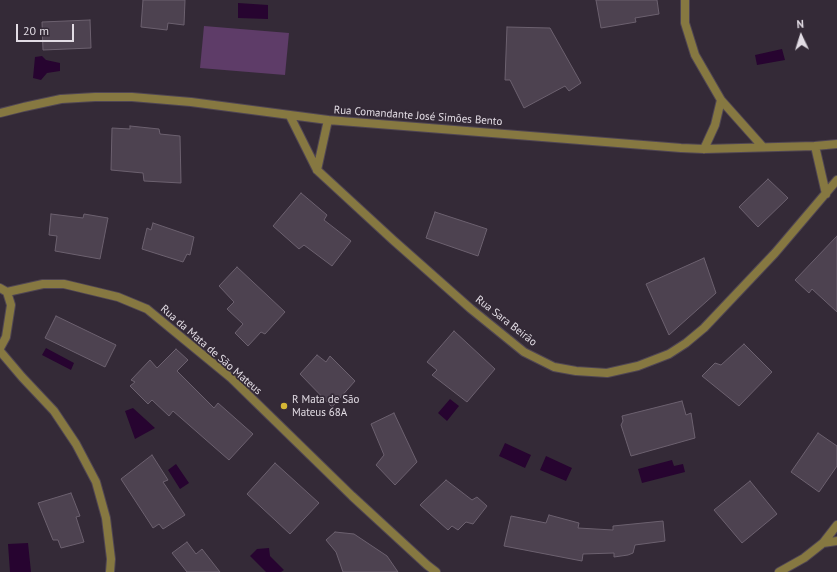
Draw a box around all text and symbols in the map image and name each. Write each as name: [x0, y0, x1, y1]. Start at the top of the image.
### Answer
scale bar: [18, 16, 76, 42]
north arrow: [781, 16, 821, 56]
text: N: [796, 17, 804, 31]
text: 20 m: [23, 23, 49, 38]
street label: Rua Comandante José Simões Bento: [333, 104, 503, 128]
street label: Rua Sara Beirão: [473, 293, 539, 349]
street label: Rua da Mata de São Mateus: [158, 302, 264, 398]
place label: R Mata de São Mateus 68A: [292, 393, 359, 419]
marker: R Mata de São Mateus 68A: [279, 401, 289, 411]

